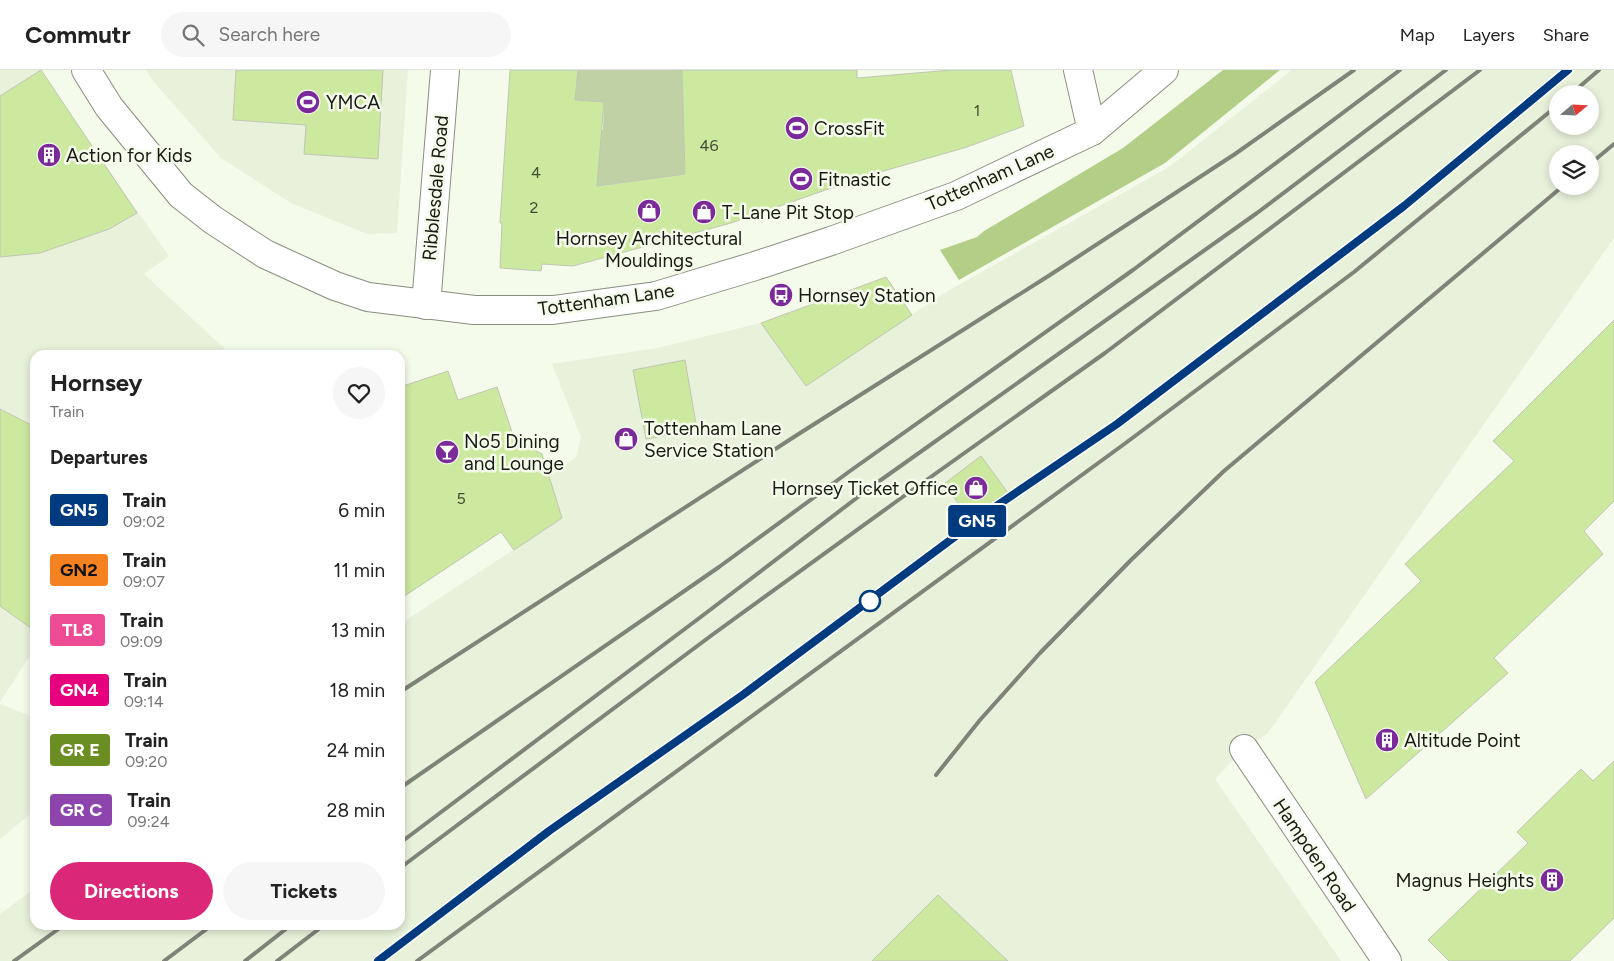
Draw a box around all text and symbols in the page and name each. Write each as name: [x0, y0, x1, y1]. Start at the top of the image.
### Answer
search box: [161, 12, 511, 57]
text: Commutr: [25, 20, 131, 49]
icon: search: [179, 21, 207, 49]
text: Search here: [219, 23, 320, 46]
text: Map: [1400, 24, 1435, 46]
text: Layers: [1463, 24, 1515, 46]
text: Share: [1543, 24, 1589, 46]
north arrow: [1549, 85, 1599, 135]
map controls: [1549, 85, 1599, 195]
sports icon: YMCA: [295, 89, 321, 115]
place label: YMCA: [326, 91, 380, 114]
house number: 1: [974, 101, 980, 120]
street label: Ribblesdale Road: [418, 114, 453, 262]
sports icon: CrossFit: [784, 115, 810, 141]
place label: CrossFit: [814, 117, 885, 140]
house number: 46: [700, 136, 719, 155]
street label: Tottenham Lane: [923, 139, 1058, 216]
building icon: Action for Kids: [36, 142, 62, 168]
place label: Action for Kids: [66, 144, 192, 167]
button: layers: [1549, 145, 1599, 195]
house number: 4: [531, 163, 541, 182]
sports icon: Fitnastic: [788, 166, 814, 192]
place label: Fitnastic: [818, 168, 891, 191]
house number: 2: [530, 198, 538, 217]
shop icon: Hornsey Architectural Mouldings: [636, 198, 662, 224]
shop icon: T-Lane Pit Stop: [691, 199, 717, 225]
place label: T-Lane Pit Stop: [722, 201, 854, 224]
place label: Hornsey Architectural Mouldings: [556, 227, 742, 272]
street label: Tottenham Lane: [536, 279, 676, 320]
bus stop icon: Hornsey Station: [768, 282, 794, 308]
place label: Hornsey Station: [798, 284, 936, 307]
button: heart: [333, 367, 385, 419]
text: Hornsey: [50, 368, 142, 397]
text: Train: [50, 402, 84, 421]
place label: Tottenham Lane Service Station: [644, 417, 781, 462]
shop icon: Tottenham Lane Service Station: [613, 426, 639, 452]
place label: No5 Dining and Lounge: [464, 430, 564, 475]
bar icon: No5 Dining and Lounge: [434, 439, 460, 465]
text: Departures: [50, 446, 148, 469]
shop icon: Hornsey Ticket Office: [963, 475, 989, 501]
place label: Hornsey Ticket Office: [772, 477, 958, 500]
text: Train: [123, 489, 166, 512]
house number: 5: [456, 489, 466, 508]
text: GN5: [60, 499, 98, 521]
text: 6 min: [338, 499, 385, 522]
line badge: GN5: [948, 505, 1006, 537]
text: GN5: [958, 510, 996, 532]
text: 09:02: [123, 512, 165, 531]
text: Train: [123, 549, 166, 572]
text: GN2: [60, 559, 98, 581]
text: 11 min: [333, 559, 385, 582]
text: 09:07: [123, 572, 165, 591]
unlabelled marker: [859, 590, 881, 612]
text: Train: [120, 609, 163, 632]
text: TL8: [62, 619, 93, 641]
text: 13 min: [331, 619, 385, 642]
text: 09:09: [120, 632, 163, 651]
text: Train: [124, 669, 167, 692]
text: GN4: [60, 679, 99, 701]
text: 18 min: [330, 679, 385, 702]
text: 09:14: [124, 692, 164, 711]
building icon: Altitude Point: [1374, 727, 1400, 753]
text: Train: [125, 729, 168, 752]
place label: Altitude Point: [1404, 729, 1521, 752]
text: GR E: [60, 739, 100, 761]
text: 24 min: [327, 739, 385, 762]
text: 09:20: [125, 752, 167, 771]
text: Train: [127, 789, 171, 812]
street label: Hampden Road: [1268, 794, 1361, 916]
text: GR C: [60, 799, 102, 821]
text: 28 min: [327, 799, 385, 822]
text: 09:24: [127, 812, 170, 831]
button: Directions: [50, 862, 213, 920]
button: Tickets: [223, 862, 385, 920]
building icon: Magnus Heights: [1539, 867, 1565, 893]
place label: Magnus Heights: [1395, 869, 1534, 892]

